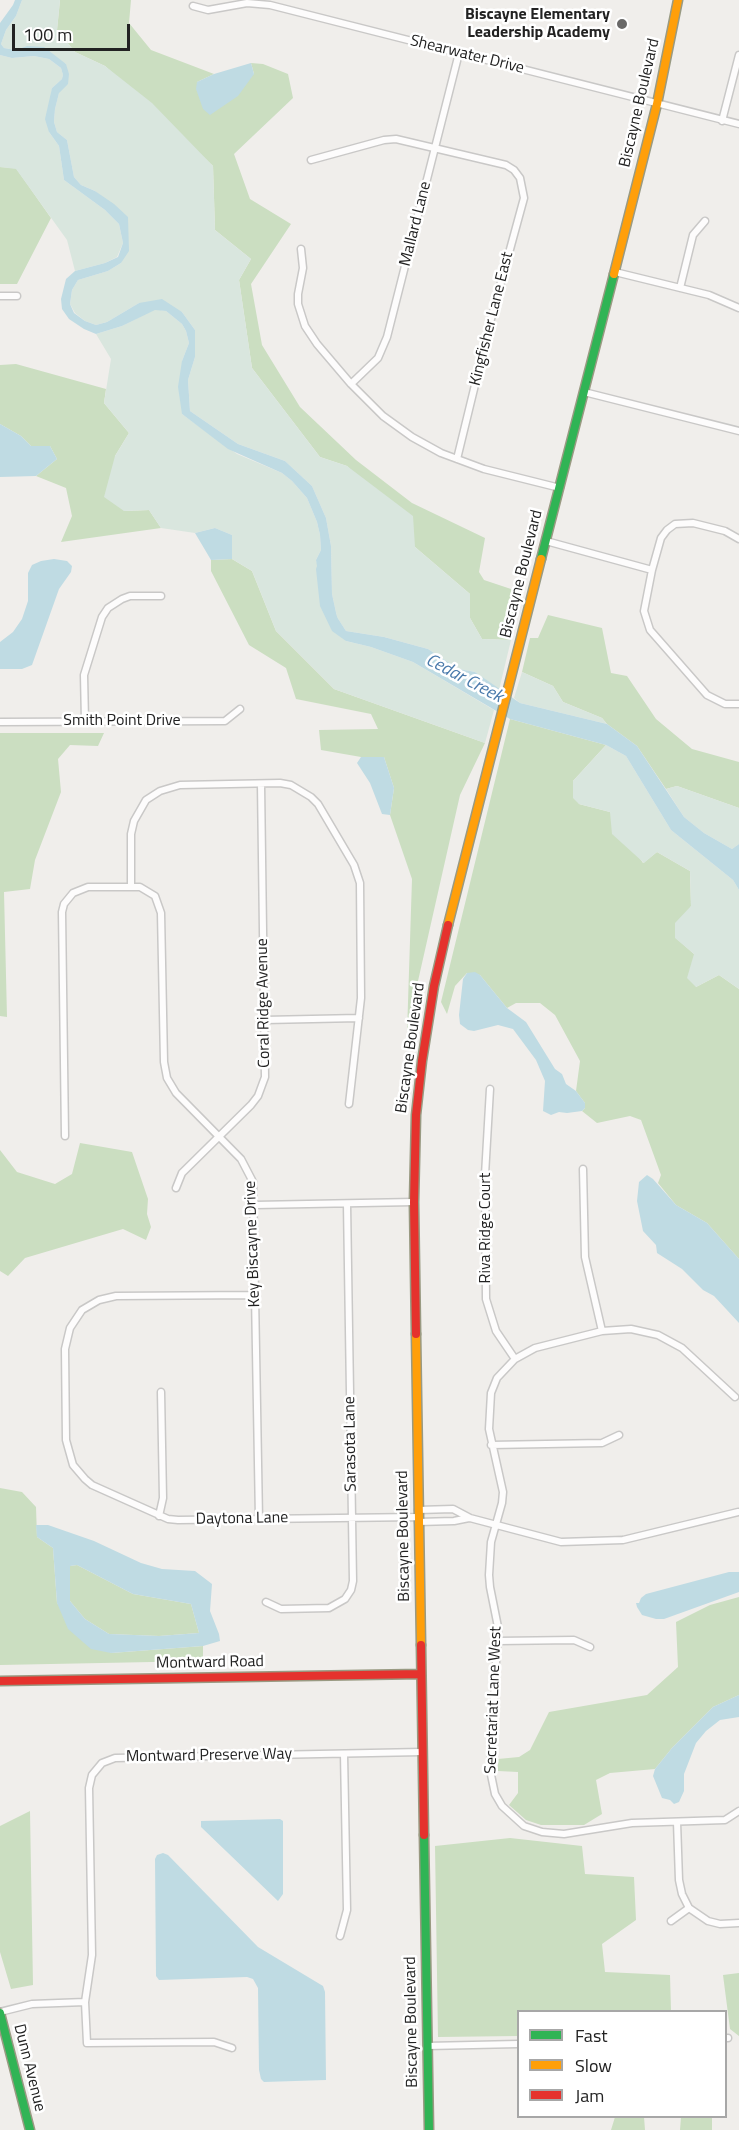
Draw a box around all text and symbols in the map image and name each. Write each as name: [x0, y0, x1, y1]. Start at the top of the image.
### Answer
place label: Biscayne Elementary Leadership Academy: [465, 5, 610, 43]
scale bar: [15, 12, 134, 50]
marker: Biscayne Elementary Leadership Academy: [615, 17, 629, 31]
text: 100 m: [23, 21, 72, 48]
street label: Shearwater Drive: [408, 32, 526, 78]
street label: Biscayne Boulevard: [616, 37, 664, 169]
street label: Mallard Lane: [396, 180, 436, 268]
street label: Kingfisher Lane East: [466, 250, 518, 388]
street label: Biscayne Boulevard: [497, 508, 547, 640]
water label: Cedar Creek: [422, 650, 506, 708]
street label: Smith Point Drive: [63, 711, 181, 731]
street label: Coral Ridge Avenue: [253, 938, 275, 1068]
street label: Biscayne Boulevard: [392, 982, 430, 1114]
street label: Riva Ridge Court: [476, 1173, 496, 1283]
street label: Key Biscayne Drive: [241, 1180, 265, 1308]
street label: Sarasota Lane: [341, 1396, 361, 1492]
street label: Biscayne Boulevard: [393, 1470, 415, 1602]
street label: Daytona Lane: [196, 1509, 288, 1529]
street label: Secretariat Lane West: [482, 1626, 506, 1774]
street label: Montward Road: [156, 1652, 264, 1674]
street label: Montward Preserve Way: [126, 1745, 292, 1767]
street label: Biscayne Boulevard: [401, 1956, 423, 2088]
legend: [517, 2010, 727, 2118]
street label: Dunn Avenue: [9, 2022, 49, 2114]
text: Fast: [575, 2022, 608, 2049]
text: Slow: [575, 2052, 612, 2079]
text: Jam: [575, 2082, 604, 2109]

